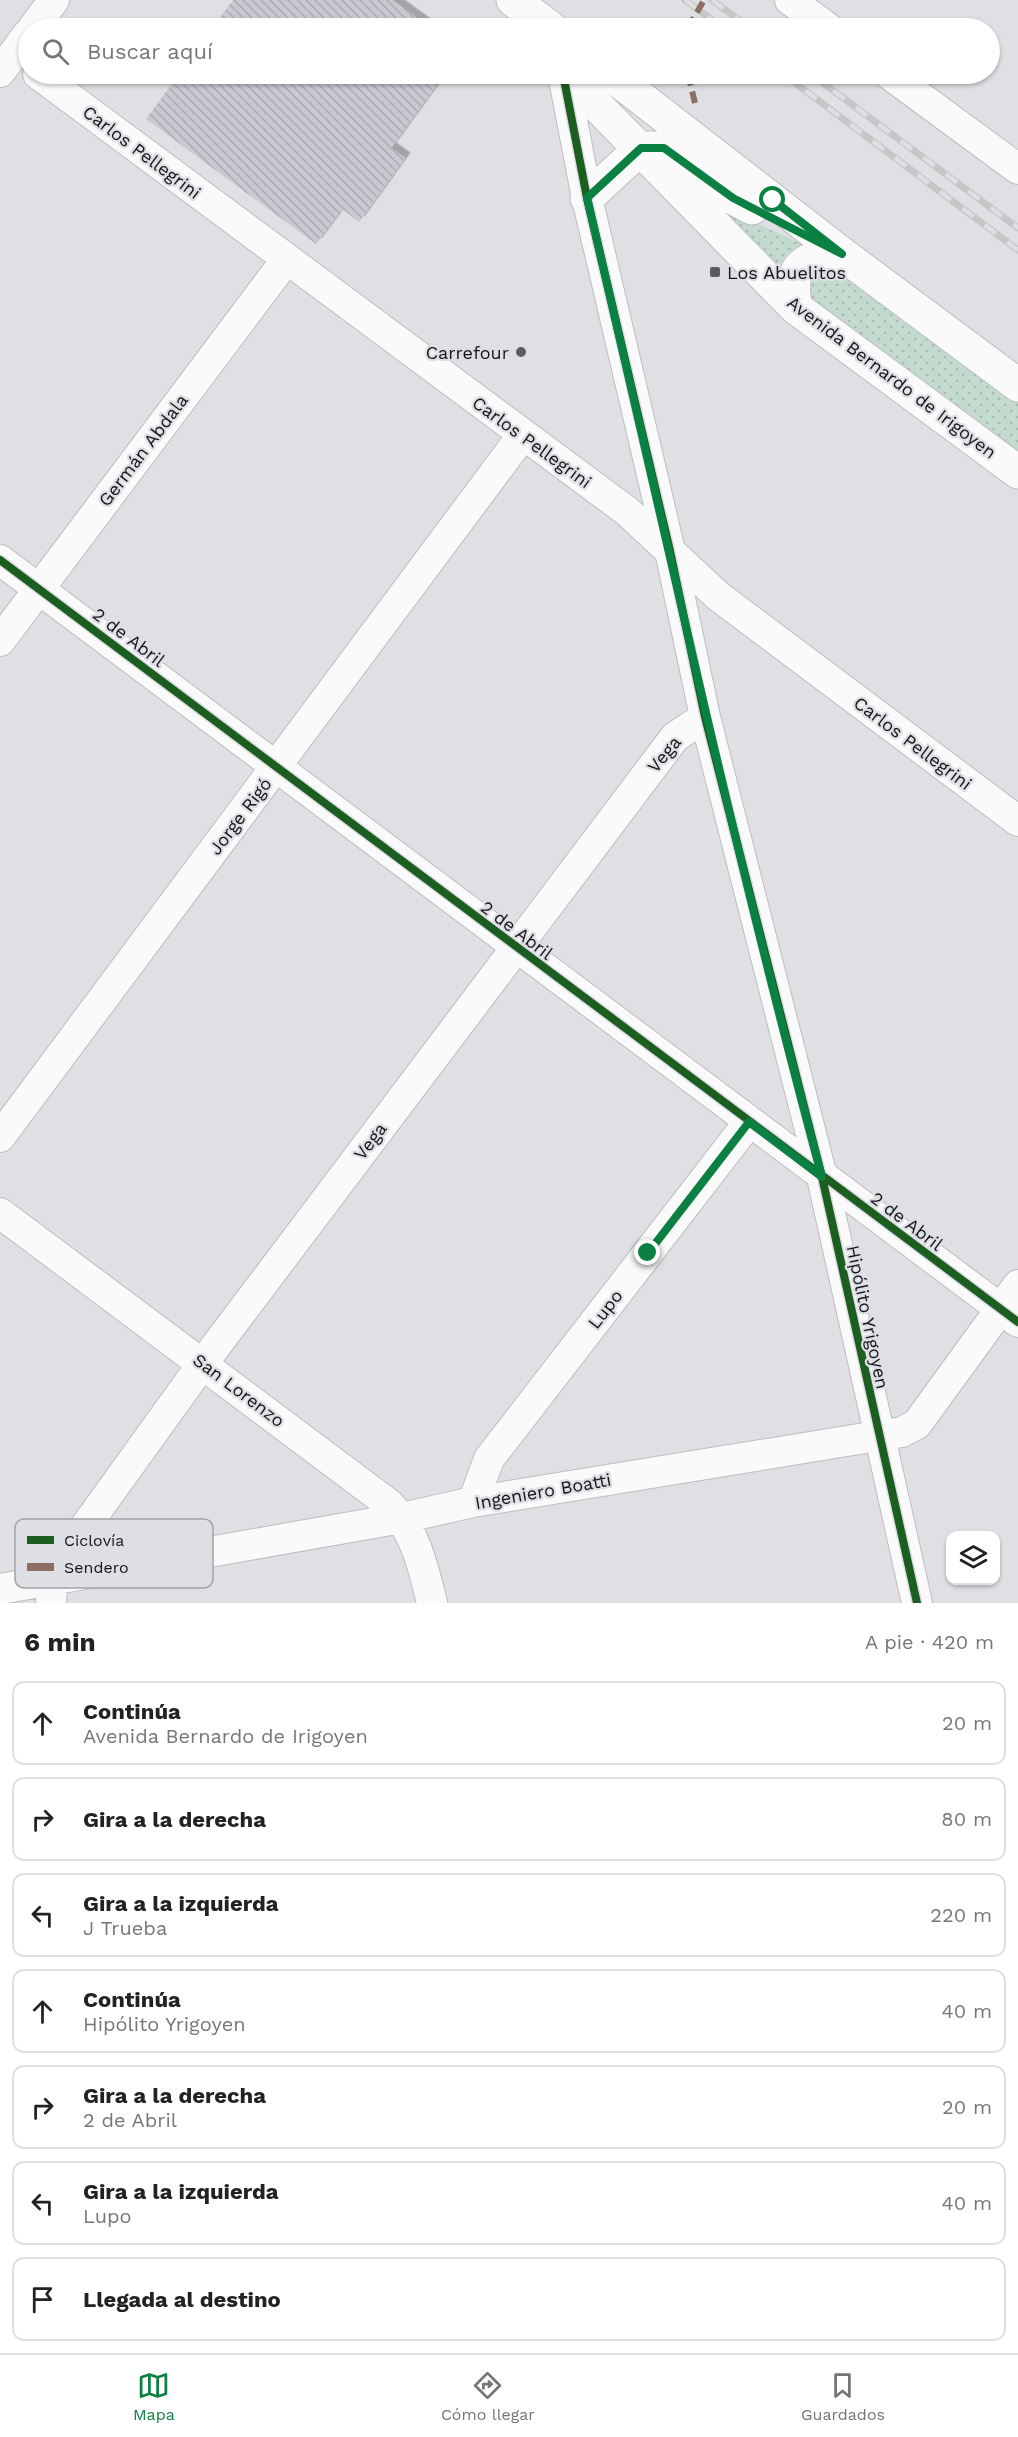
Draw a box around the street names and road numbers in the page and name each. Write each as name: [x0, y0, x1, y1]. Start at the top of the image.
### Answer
street label: Carlos Pellegrini: [79, 101, 205, 203]
street label: Avenida Bernardo de Irigoyen: [783, 291, 1001, 463]
street label: Germán Abdala: [94, 390, 192, 510]
street label: Carlos Pellegrini: [468, 392, 596, 492]
street label: 2 de Abril: [89, 603, 169, 671]
street label: Carlos Pellegrini: [850, 692, 976, 794]
street label: Vega: [643, 732, 685, 776]
street label: Jorge Rigó: [204, 773, 276, 859]
street label: 2 de Abril: [477, 896, 557, 964]
street label: Vega: [349, 1118, 391, 1164]
street label: 2 de Abril: [867, 1187, 947, 1255]
street label: Hipólito Yrigoyen: [843, 1243, 893, 1391]
street label: Lupo: [583, 1285, 627, 1333]
street label: San Lorenzo: [189, 1349, 289, 1431]
street label: Ingeniero Boatti: [473, 1469, 613, 1513]

